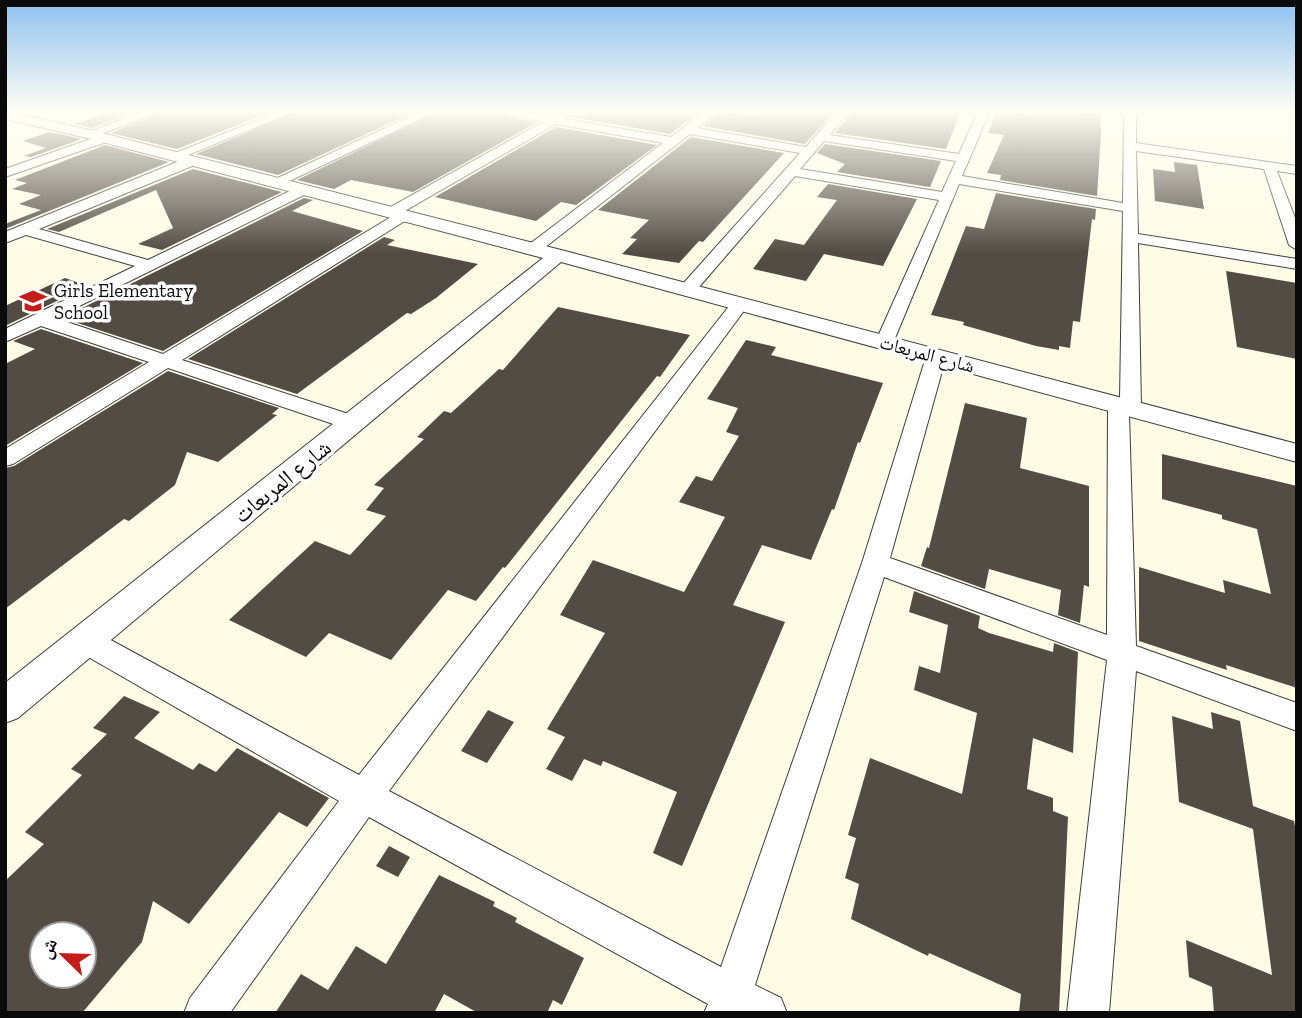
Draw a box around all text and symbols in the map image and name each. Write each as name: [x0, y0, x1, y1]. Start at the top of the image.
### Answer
place label: Girls Elementary School: [54, 279, 194, 324]
school or university icon: Girls Elementary School: [18, 286, 48, 316]
street label: شارع المربعات: [877, 330, 977, 378]
street label: شارع المربعات: [228, 433, 337, 530]
north arrow: [28, 920, 98, 990]
text: ش: [33, 935, 62, 962]

